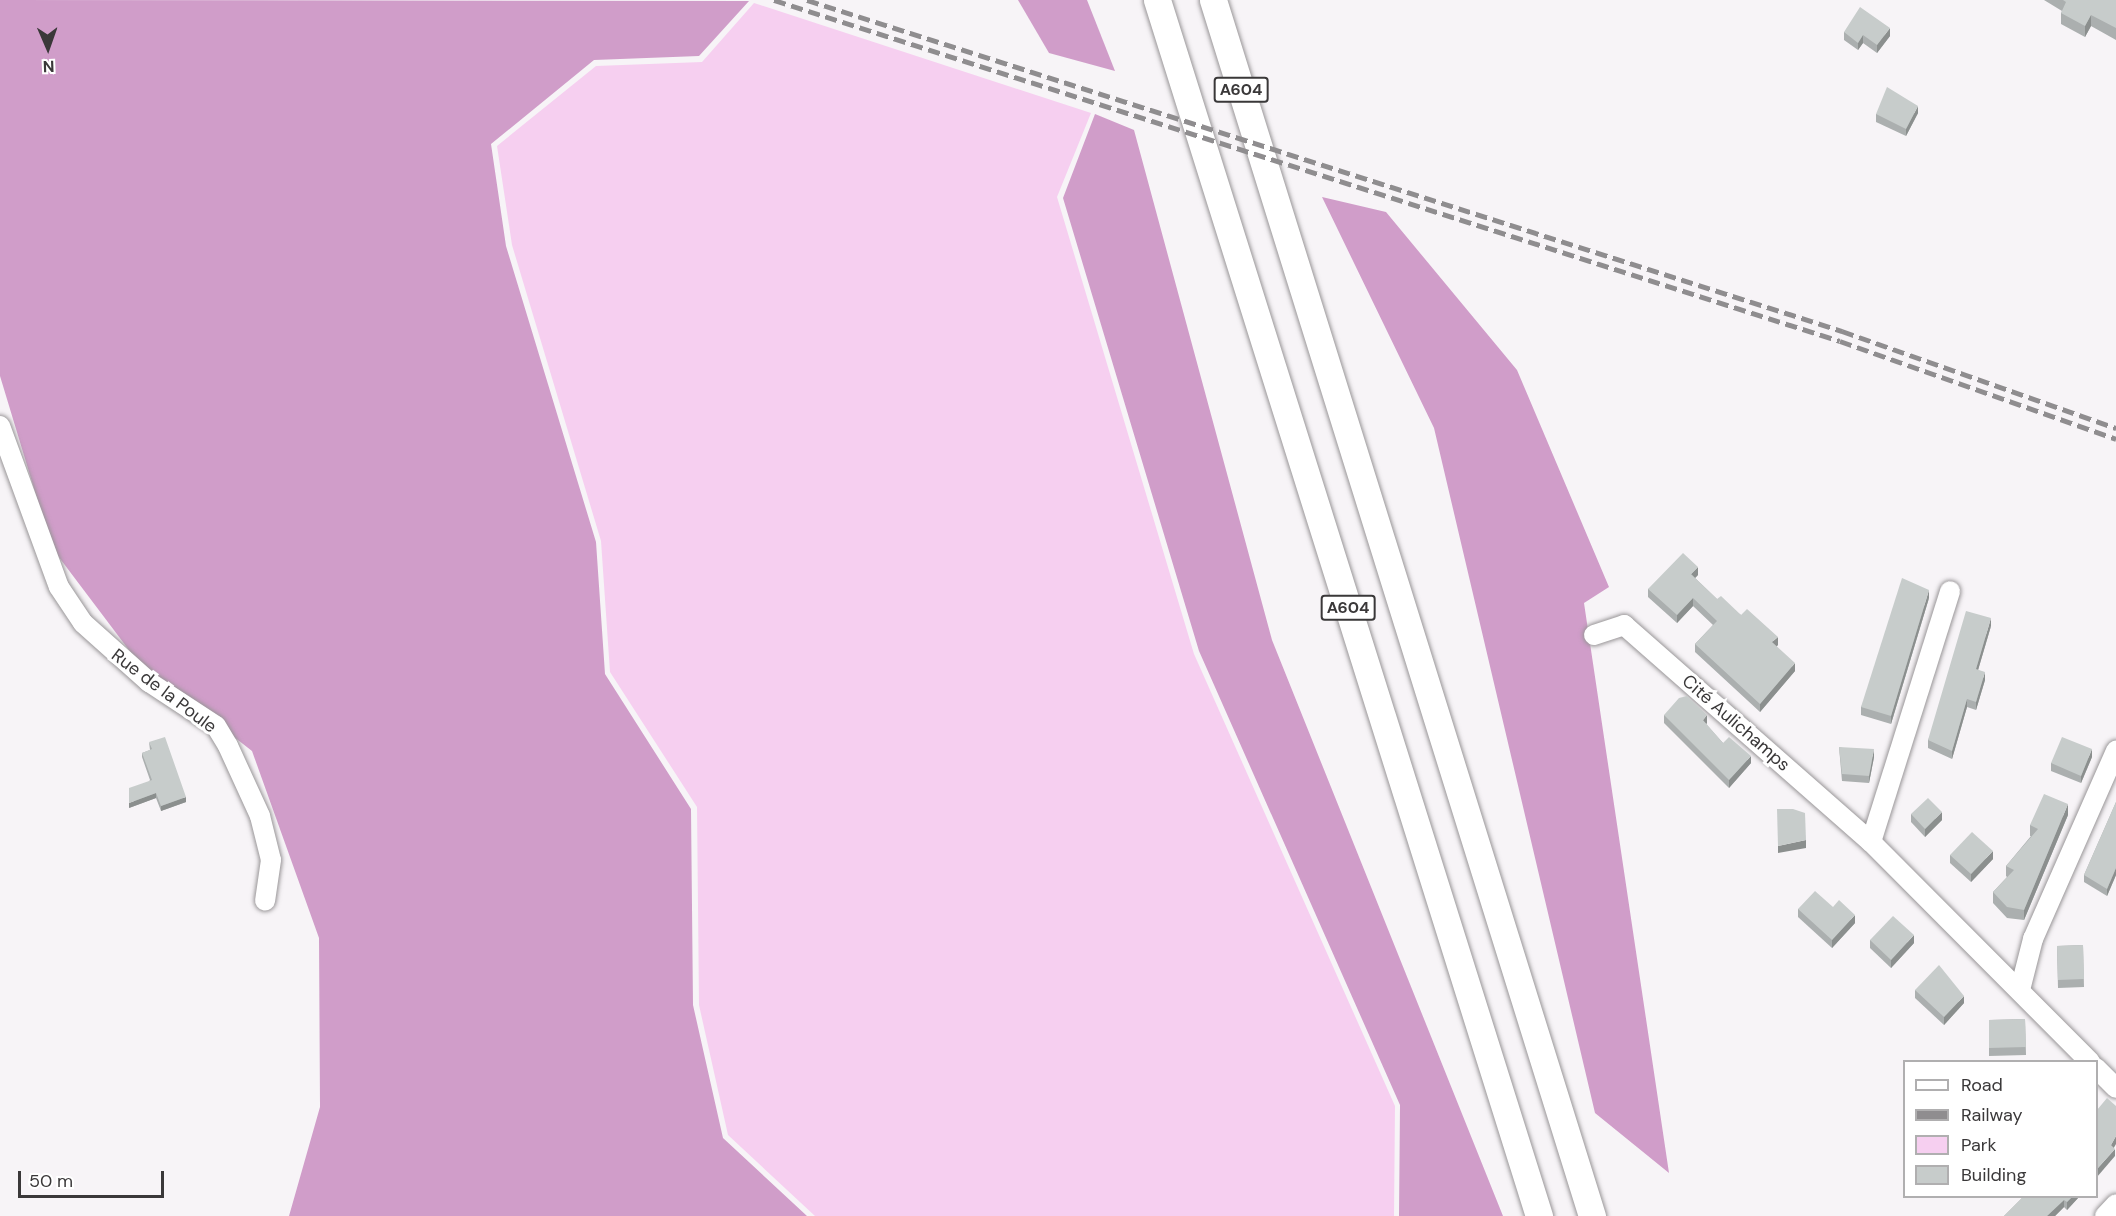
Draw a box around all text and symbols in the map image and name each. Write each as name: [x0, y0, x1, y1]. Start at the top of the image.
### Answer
north arrow: [18, 18, 78, 78]
text: N: [42, 56, 55, 77]
road number: A604: [1212, 77, 1270, 103]
road number: A604: [1320, 595, 1376, 621]
street label: Rue de la Poule: [107, 644, 221, 738]
street label: Cité Aulichamps: [1678, 670, 1794, 776]
legend: [1903, 1060, 2098, 1198]
text: Road: [1961, 1073, 2003, 1097]
text: Railway: [1961, 1103, 2023, 1127]
text: Park: [1961, 1133, 1997, 1157]
scale bar: [21, 1159, 166, 1197]
text: Building: [1961, 1163, 2026, 1187]
text: 50 m: [29, 1169, 73, 1193]

